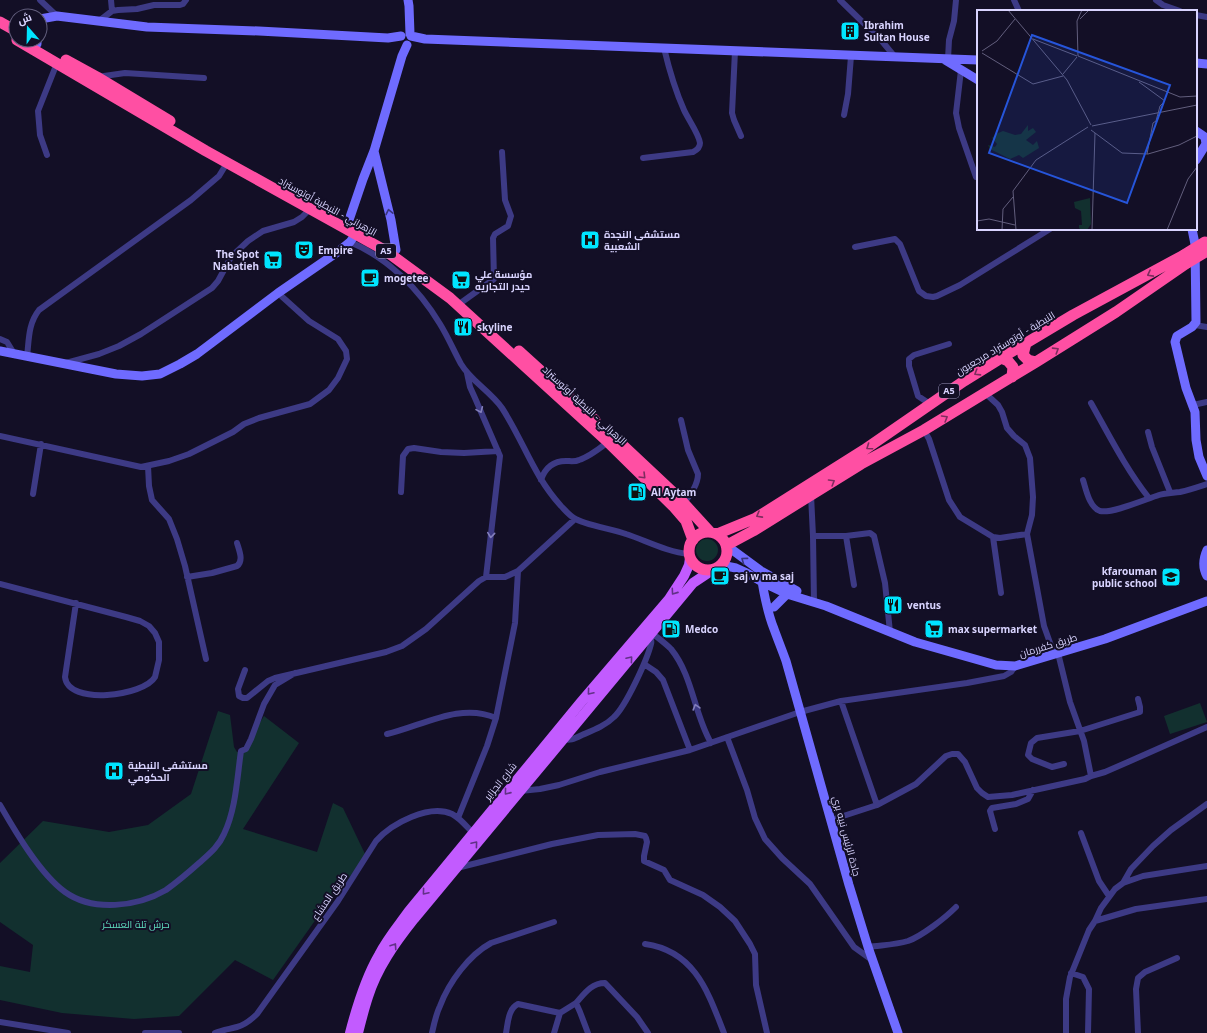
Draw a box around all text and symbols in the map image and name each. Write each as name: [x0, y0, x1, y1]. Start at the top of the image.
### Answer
north arrow: [8, 8, 48, 48]
text: ش: [15, 9, 34, 28]
inset map: [977, 10, 1197, 230]
place label: Ibrahim Sultan House: [864, 18, 930, 44]
building icon: Ibrahim Sultan House: [839, 20, 861, 42]
street label: الزهراني - النبطية أوتوستراد: [276, 173, 380, 240]
one-way arrow: [386, 209, 394, 215]
place label: مستشفى النجدة الشعبية: [604, 227, 680, 253]
hospital icon: مستشفى النجدة الشعبية: [579, 229, 601, 251]
theatre icon: Empire: [293, 239, 315, 261]
place label: Empire: [318, 243, 353, 257]
road number: A5: [376, 244, 396, 258]
place label: The Spot Nabatieh: [213, 247, 260, 273]
supermarket icon: The Spot Nabatieh: [262, 249, 284, 271]
cafe icon: mogetee: [359, 267, 381, 289]
place label: مؤسسة علي حيدر التجاريه: [475, 267, 532, 293]
supermarket icon: مؤسسة علي حيدر التجاريه: [450, 269, 472, 291]
one-way arrow: [1147, 269, 1154, 277]
place label: mogetee: [384, 271, 429, 285]
street label: النبطية - أوتوستراد مرجعيون: [953, 308, 1057, 378]
restaurant icon: skyline: [452, 316, 474, 338]
place label: skyline: [477, 320, 512, 334]
one-way arrow: [1052, 347, 1059, 354]
street label: الزهراني - النبطية أوتوستراد: [539, 362, 630, 449]
one-way arrow: [974, 369, 981, 376]
road number: A5: [939, 384, 959, 398]
one-way arrow: [475, 406, 483, 413]
one-way arrow: [941, 415, 948, 422]
one-way arrow: [866, 442, 873, 450]
one-way arrow: [638, 471, 646, 479]
one-way arrow: [828, 479, 835, 486]
fuel station icon: Al Aytam: [626, 481, 648, 503]
place label: Al Aytam: [651, 485, 696, 499]
one-way arrow: [756, 511, 763, 518]
one-way arrow: [487, 532, 496, 538]
one-way arrow: [741, 557, 748, 565]
place label: kfarouman public school: [1092, 564, 1157, 590]
cafe icon: saj w ma saj: [709, 565, 731, 587]
school or university icon: kfarouman public school: [1160, 566, 1182, 588]
place label: saj w ma saj: [734, 569, 794, 583]
one-way arrow: [671, 588, 679, 595]
restaurant icon: ventus: [882, 594, 904, 616]
place label: ventus: [907, 598, 941, 612]
fuel station icon: Medco: [660, 618, 682, 640]
supermarket icon: max supermarket: [923, 618, 945, 640]
place label: Medco: [685, 622, 718, 636]
place label: max supermarket: [948, 622, 1038, 636]
street label: طريق كفررمان: [1017, 630, 1079, 660]
one-way arrow: [625, 656, 632, 663]
one-way arrow: [588, 687, 595, 694]
one-way arrow: [692, 704, 701, 711]
place label: مستشفى النبطية الحكومي: [128, 758, 208, 786]
street label: شارع الجزاير: [480, 759, 520, 804]
hospital icon: مستشفى النبطية الحكومي: [103, 760, 125, 782]
one-way arrow: [505, 787, 512, 794]
street label: جادة الرئيس نبيه بري: [829, 794, 864, 878]
one-way arrow: [471, 842, 478, 849]
street label: طريق المشاع: [308, 869, 350, 923]
one-way arrow: [422, 887, 429, 895]
park label: حرش تلة العسكر: [101, 917, 170, 931]
one-way arrow: [389, 943, 397, 950]

